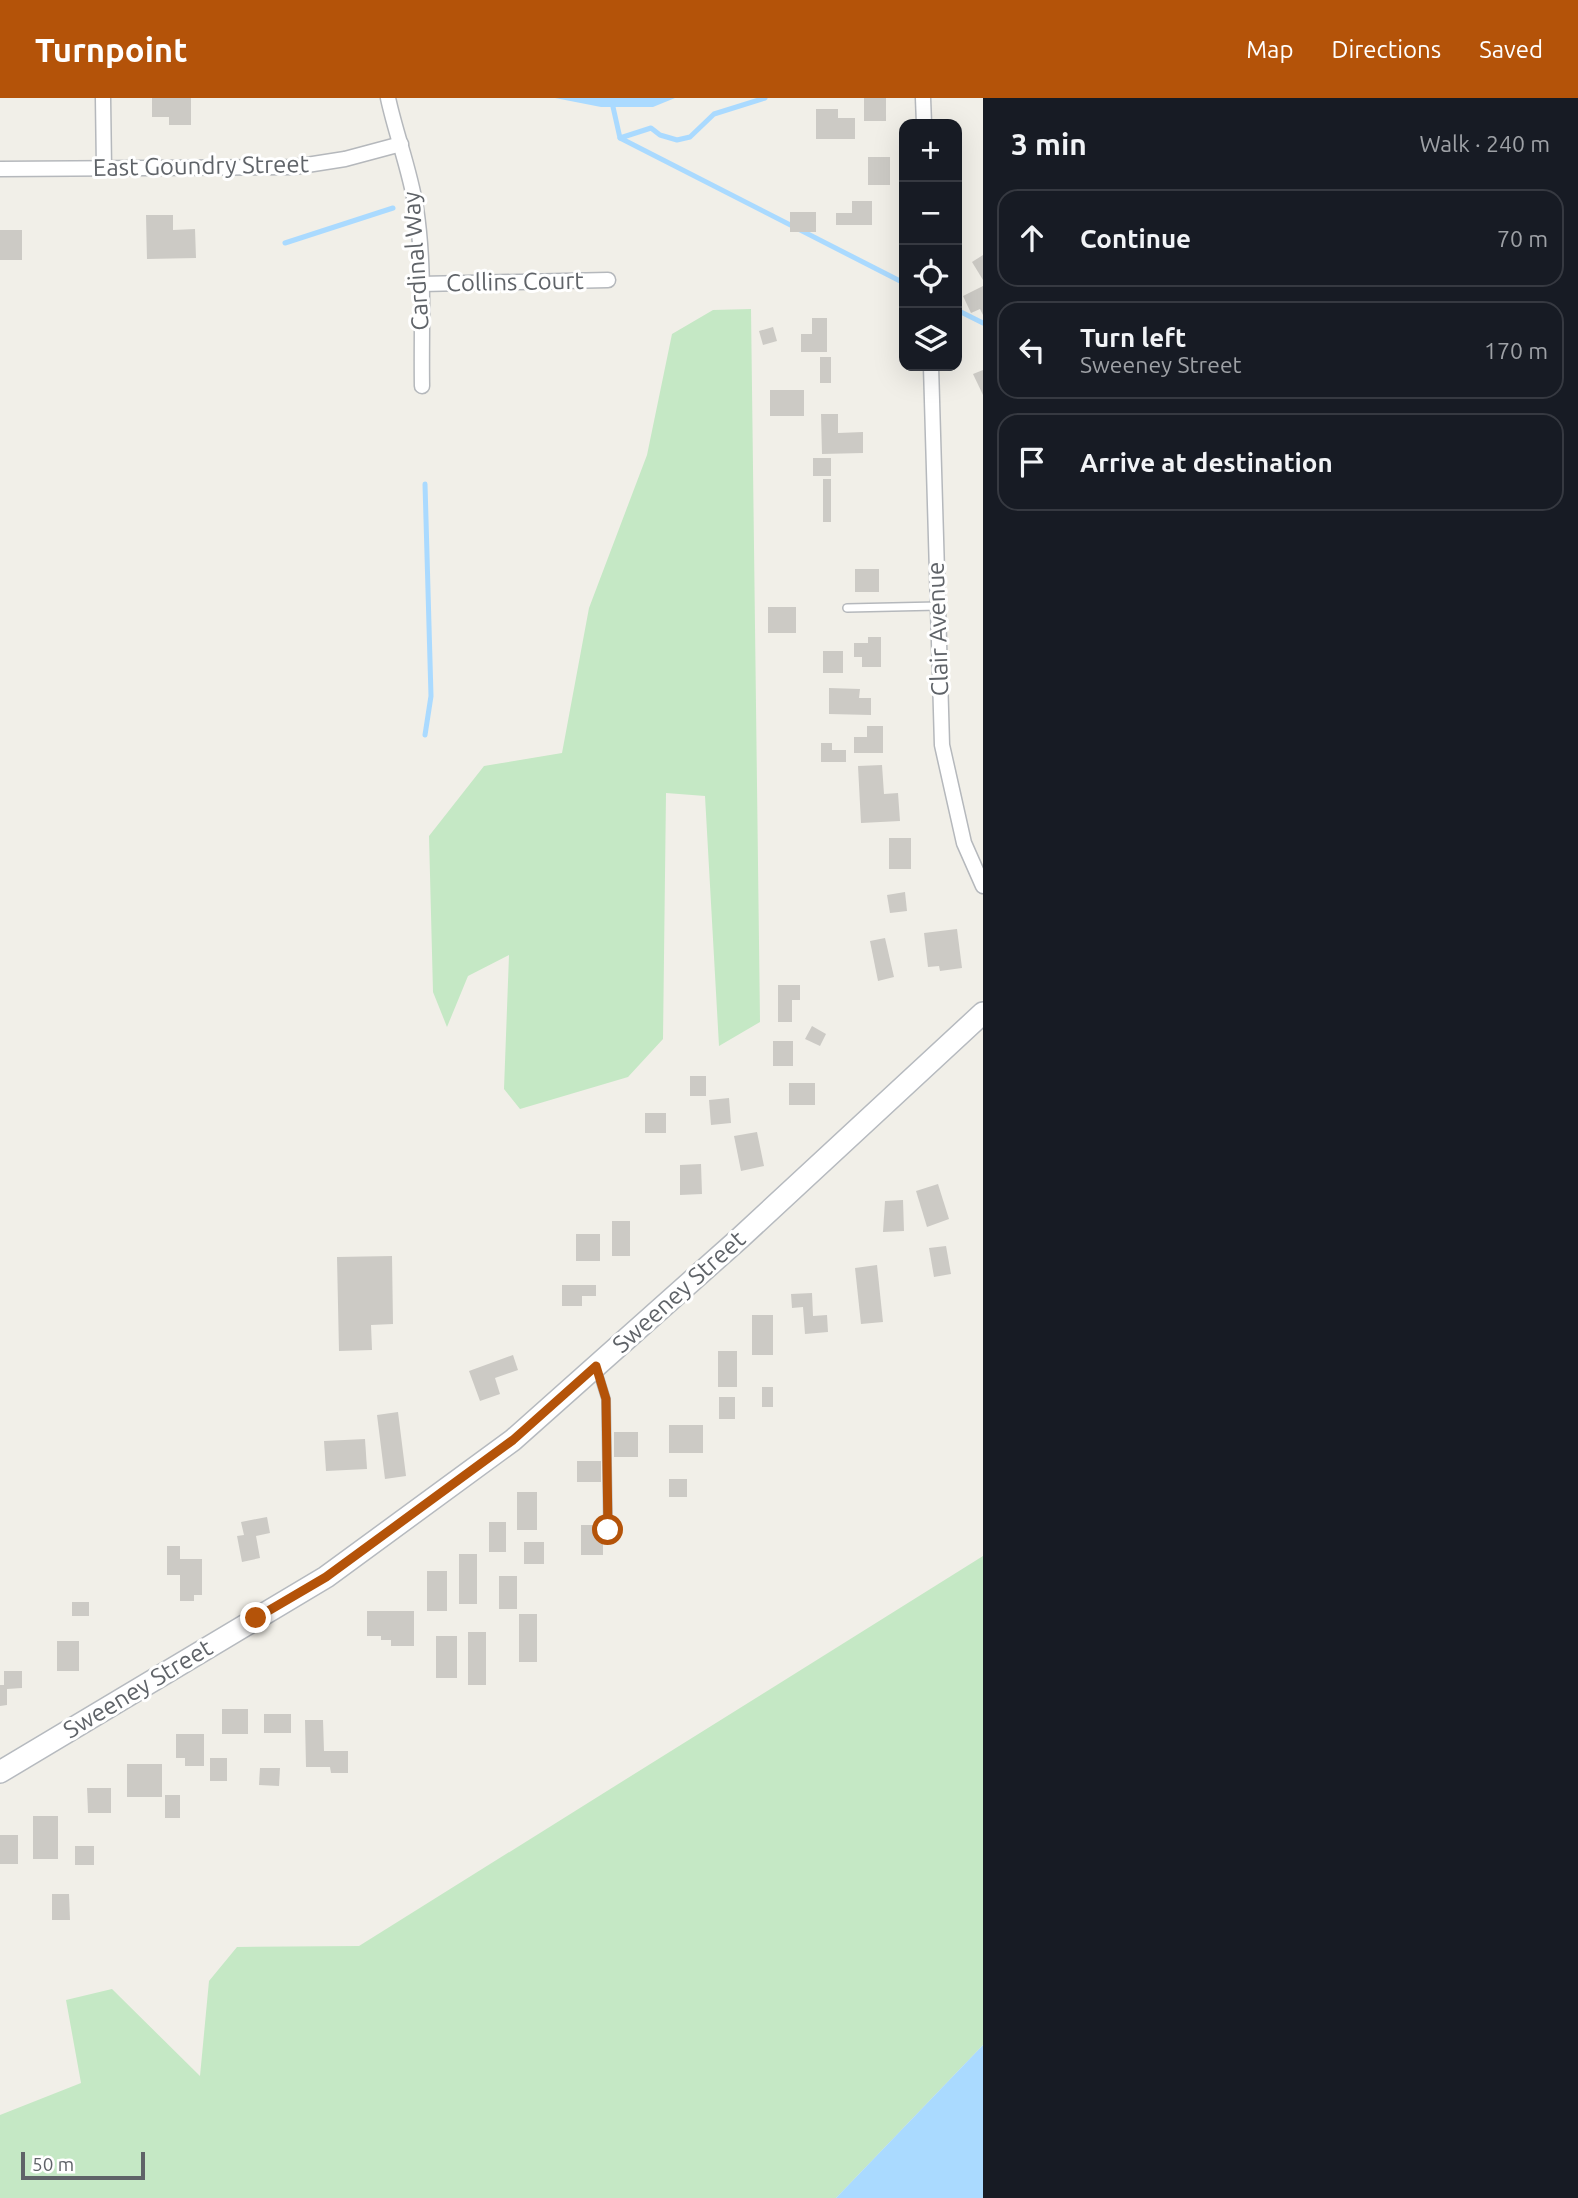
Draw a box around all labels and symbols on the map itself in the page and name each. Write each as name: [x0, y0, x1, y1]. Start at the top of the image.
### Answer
street label: East Goundry Street: [93, 150, 310, 181]
street label: Cardinal Way: [397, 190, 434, 332]
street label: Collins Court: [446, 267, 585, 296]
street label: Clair Avenue: [922, 561, 953, 697]
street label: Sweeney Street: [607, 1225, 751, 1358]
route start: [592, 1514, 623, 1545]
route end: [240, 1602, 271, 1633]
street label: Sweeney Street: [58, 1633, 217, 1744]
scale bar: [21, 2149, 145, 2181]

